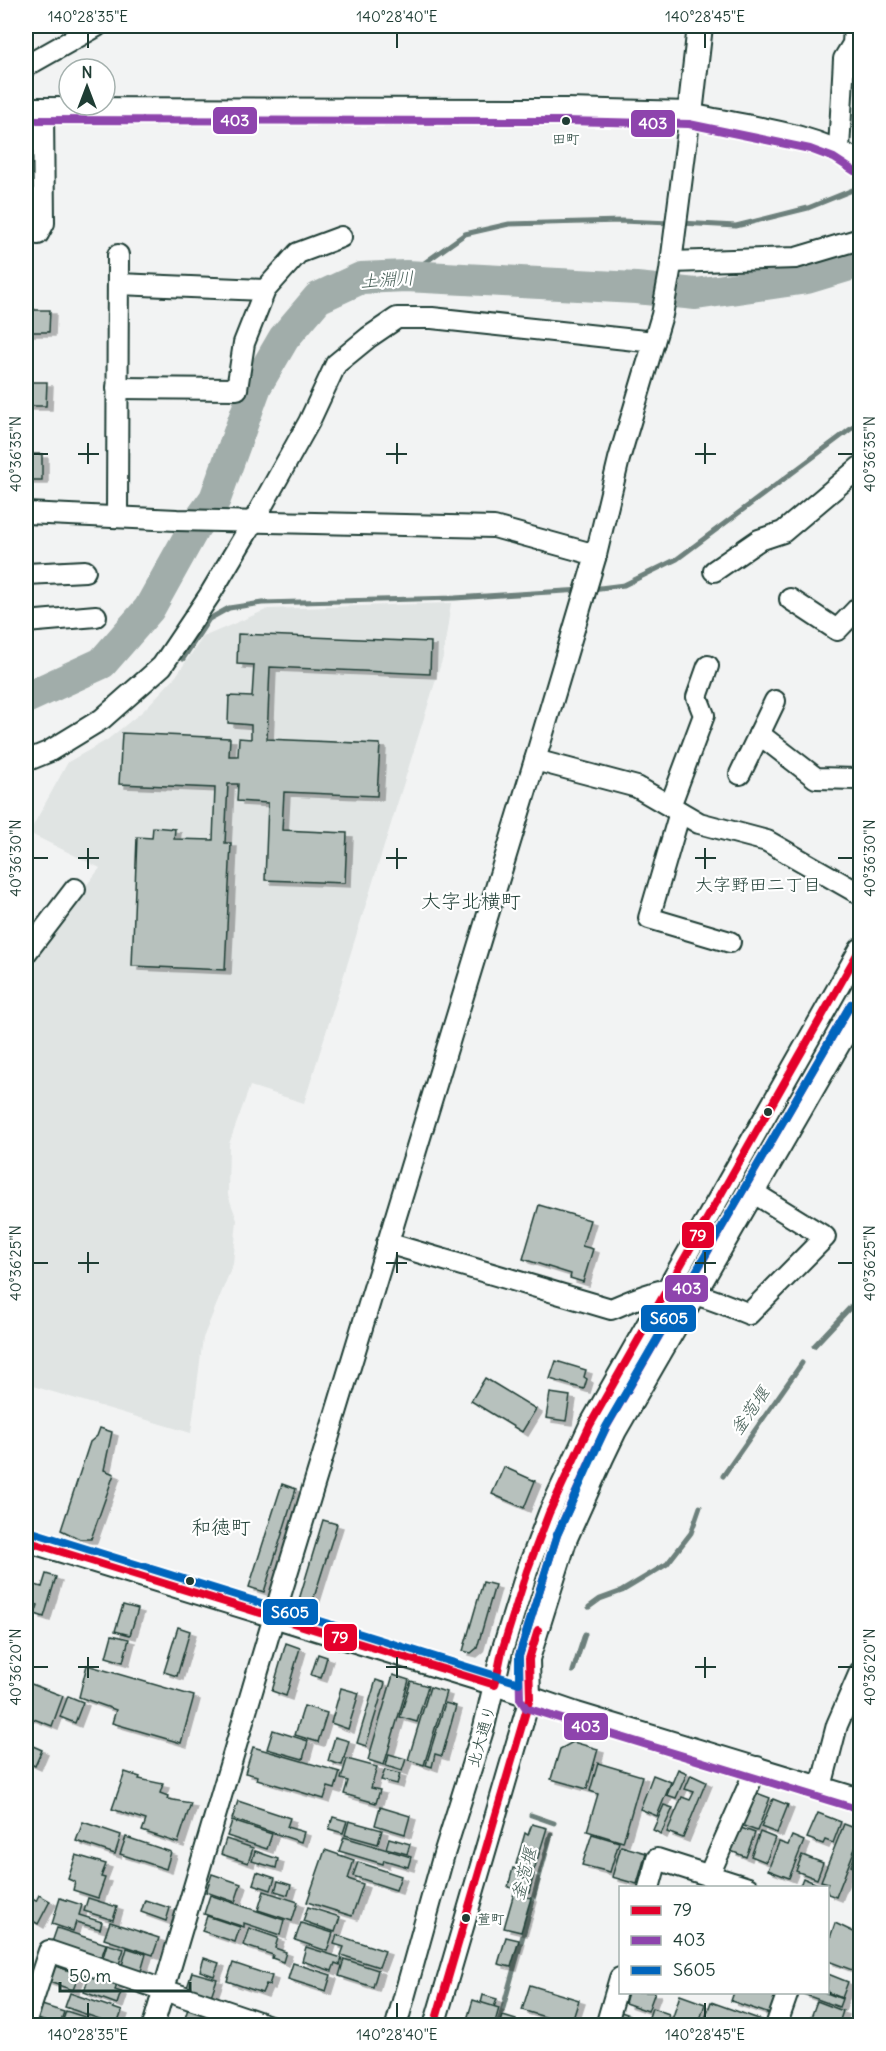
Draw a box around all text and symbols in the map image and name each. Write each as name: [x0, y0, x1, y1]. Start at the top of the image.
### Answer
text: 140°28'35"E: [48, 7, 128, 26]
text: 140°28'40"E: [356, 7, 438, 26]
text: 140°28'45"E: [665, 7, 745, 26]
north arrow: [57, 57, 117, 117]
text: N: [81, 62, 93, 82]
line badge: 403: [212, 106, 258, 135]
line badge: 403: [630, 109, 676, 138]
text: 403: [221, 110, 249, 130]
text: 403: [639, 113, 667, 133]
marker: 田町: [560, 115, 572, 127]
place label: 田町: [552, 130, 580, 148]
water label: 土淵川: [359, 266, 415, 293]
text: 40°36'35"N: [6, 416, 25, 492]
text: 40°36'35"N: [860, 416, 879, 492]
text: 40°36'30"N: [6, 819, 25, 897]
text: 40°36'30"N: [860, 819, 879, 897]
district label: 大字野田二丁目: [695, 873, 821, 896]
district label: 大字北横町: [421, 888, 521, 913]
unlabelled marker: [762, 1106, 774, 1118]
line badge: 79: [681, 1221, 715, 1249]
text: 40°36'25"N: [6, 1225, 25, 1301]
text: 79: [689, 1225, 707, 1245]
text: 40°36'25"N: [860, 1225, 879, 1301]
line badge: 403: [664, 1274, 709, 1303]
text: 403: [673, 1278, 701, 1298]
line badge: S605: [640, 1304, 697, 1333]
text: S605: [650, 1308, 688, 1328]
water label: 釜萢堰: [725, 1380, 776, 1439]
district label: 和徳町: [191, 1514, 251, 1539]
unlabelled marker: [184, 1575, 196, 1587]
line badge: S605: [262, 1598, 319, 1626]
text: S605: [271, 1602, 309, 1622]
line badge: 79: [323, 1623, 358, 1652]
text: 79: [331, 1627, 349, 1647]
text: 40°36'20"N: [6, 1628, 25, 1706]
text: 40°36'20"N: [860, 1628, 879, 1706]
street label: 北大通り: [463, 1702, 499, 1770]
line badge: 403: [563, 1712, 609, 1741]
text: 403: [572, 1716, 600, 1736]
water label: 釜萢堰: [505, 1843, 542, 1903]
legend: [619, 1886, 829, 1994]
text: 79: [673, 1898, 692, 1921]
place label: 萱町: [477, 1910, 505, 1928]
marker: 萱町: [460, 1912, 472, 1924]
text: 403: [673, 1928, 705, 1951]
scale bar: [60, 1955, 190, 1993]
text: S605: [673, 1958, 716, 1981]
text: 50 m: [69, 1964, 111, 1987]
text: 140°28'35"E: [48, 2025, 128, 2044]
text: 140°28'40"E: [356, 2025, 438, 2044]
text: 140°28'45"E: [665, 2025, 745, 2044]

